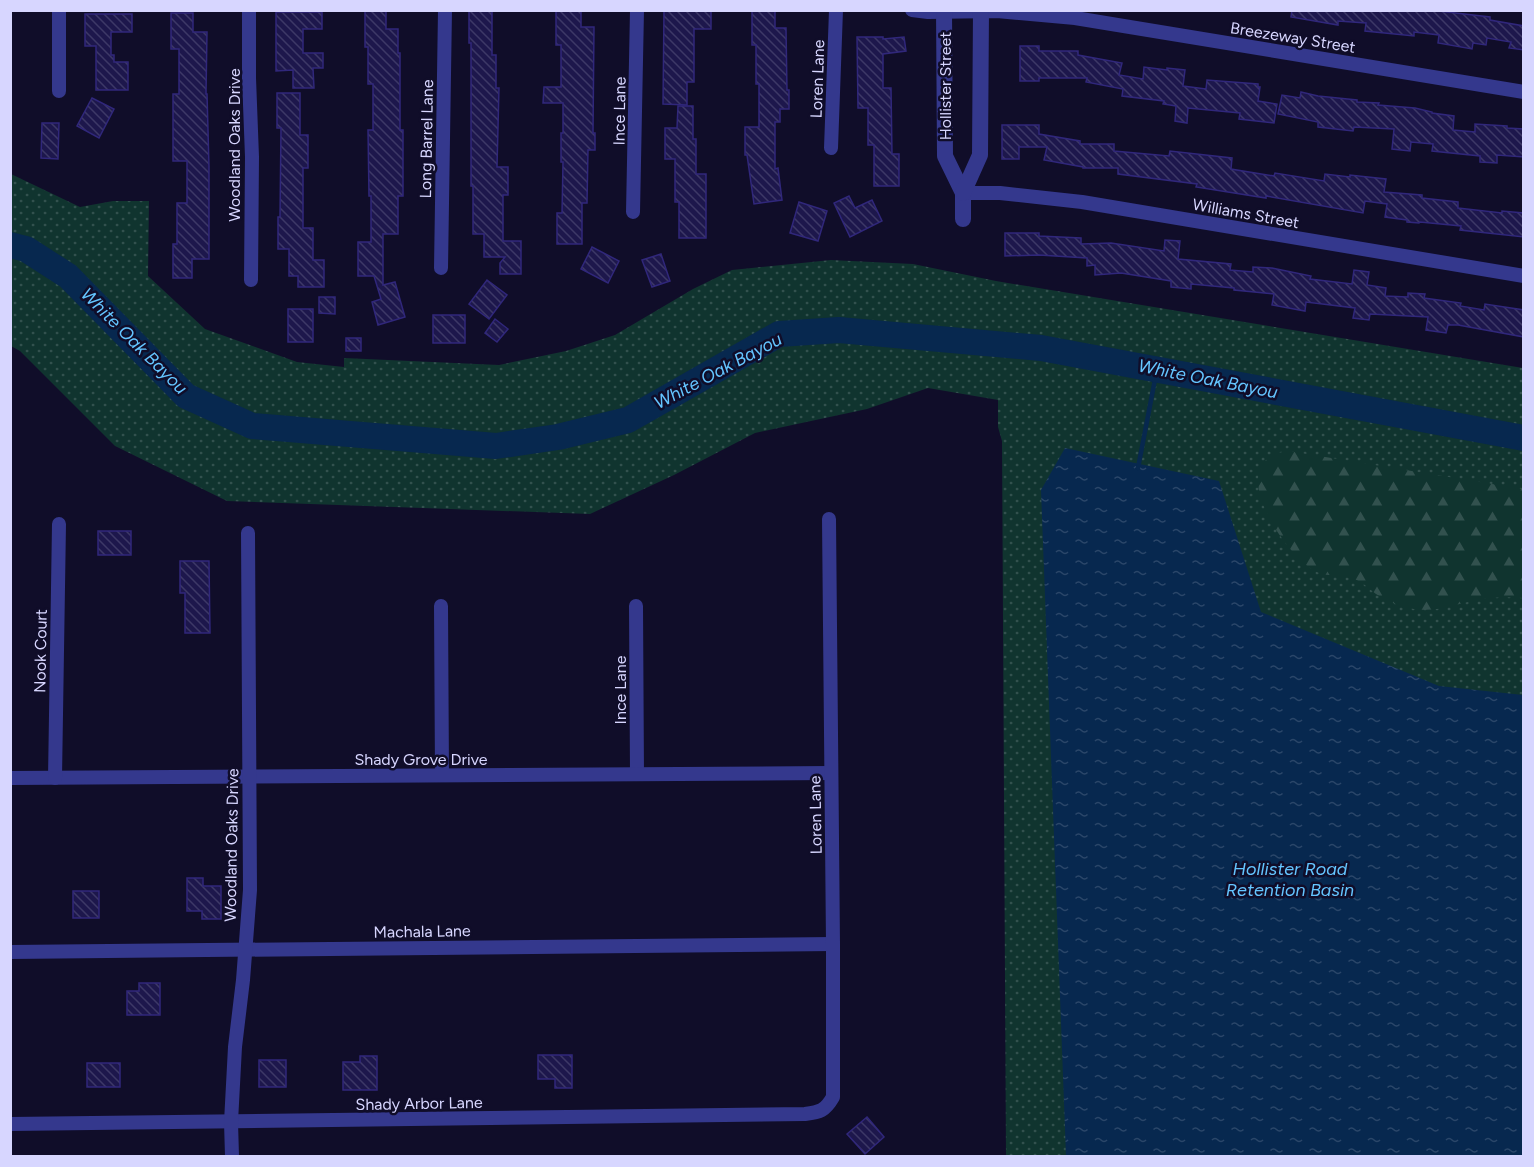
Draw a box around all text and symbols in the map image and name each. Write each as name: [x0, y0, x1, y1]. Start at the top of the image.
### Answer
street label: Breezeway Street: [1229, 18, 1357, 57]
street label: Hollister Street: [936, 32, 955, 140]
street label: Loren Lane: [807, 39, 828, 119]
street label: Woodland Oaks Drive: [225, 68, 244, 222]
street label: Ince Lane: [609, 76, 630, 146]
street label: Long Barrel Lane: [416, 79, 437, 199]
street label: Williams Street: [1191, 195, 1301, 232]
water label: White Oak Bayou: [76, 283, 192, 399]
water label: White Oak Bayou: [650, 328, 786, 414]
water label: White Oak Bayou: [1136, 355, 1280, 403]
street label: Nook Court: [30, 609, 51, 693]
street label: Ince Lane: [611, 655, 630, 724]
street label: Shady Grove Drive: [354, 750, 488, 769]
street label: Woodland Oaks Drive: [221, 768, 242, 922]
street label: Loren Lane: [805, 775, 826, 855]
water label: Hollister Road Retention Basin: [1226, 858, 1354, 901]
street label: Machala Lane: [373, 921, 471, 942]
street label: Shady Arbor Lane: [355, 1093, 483, 1114]

